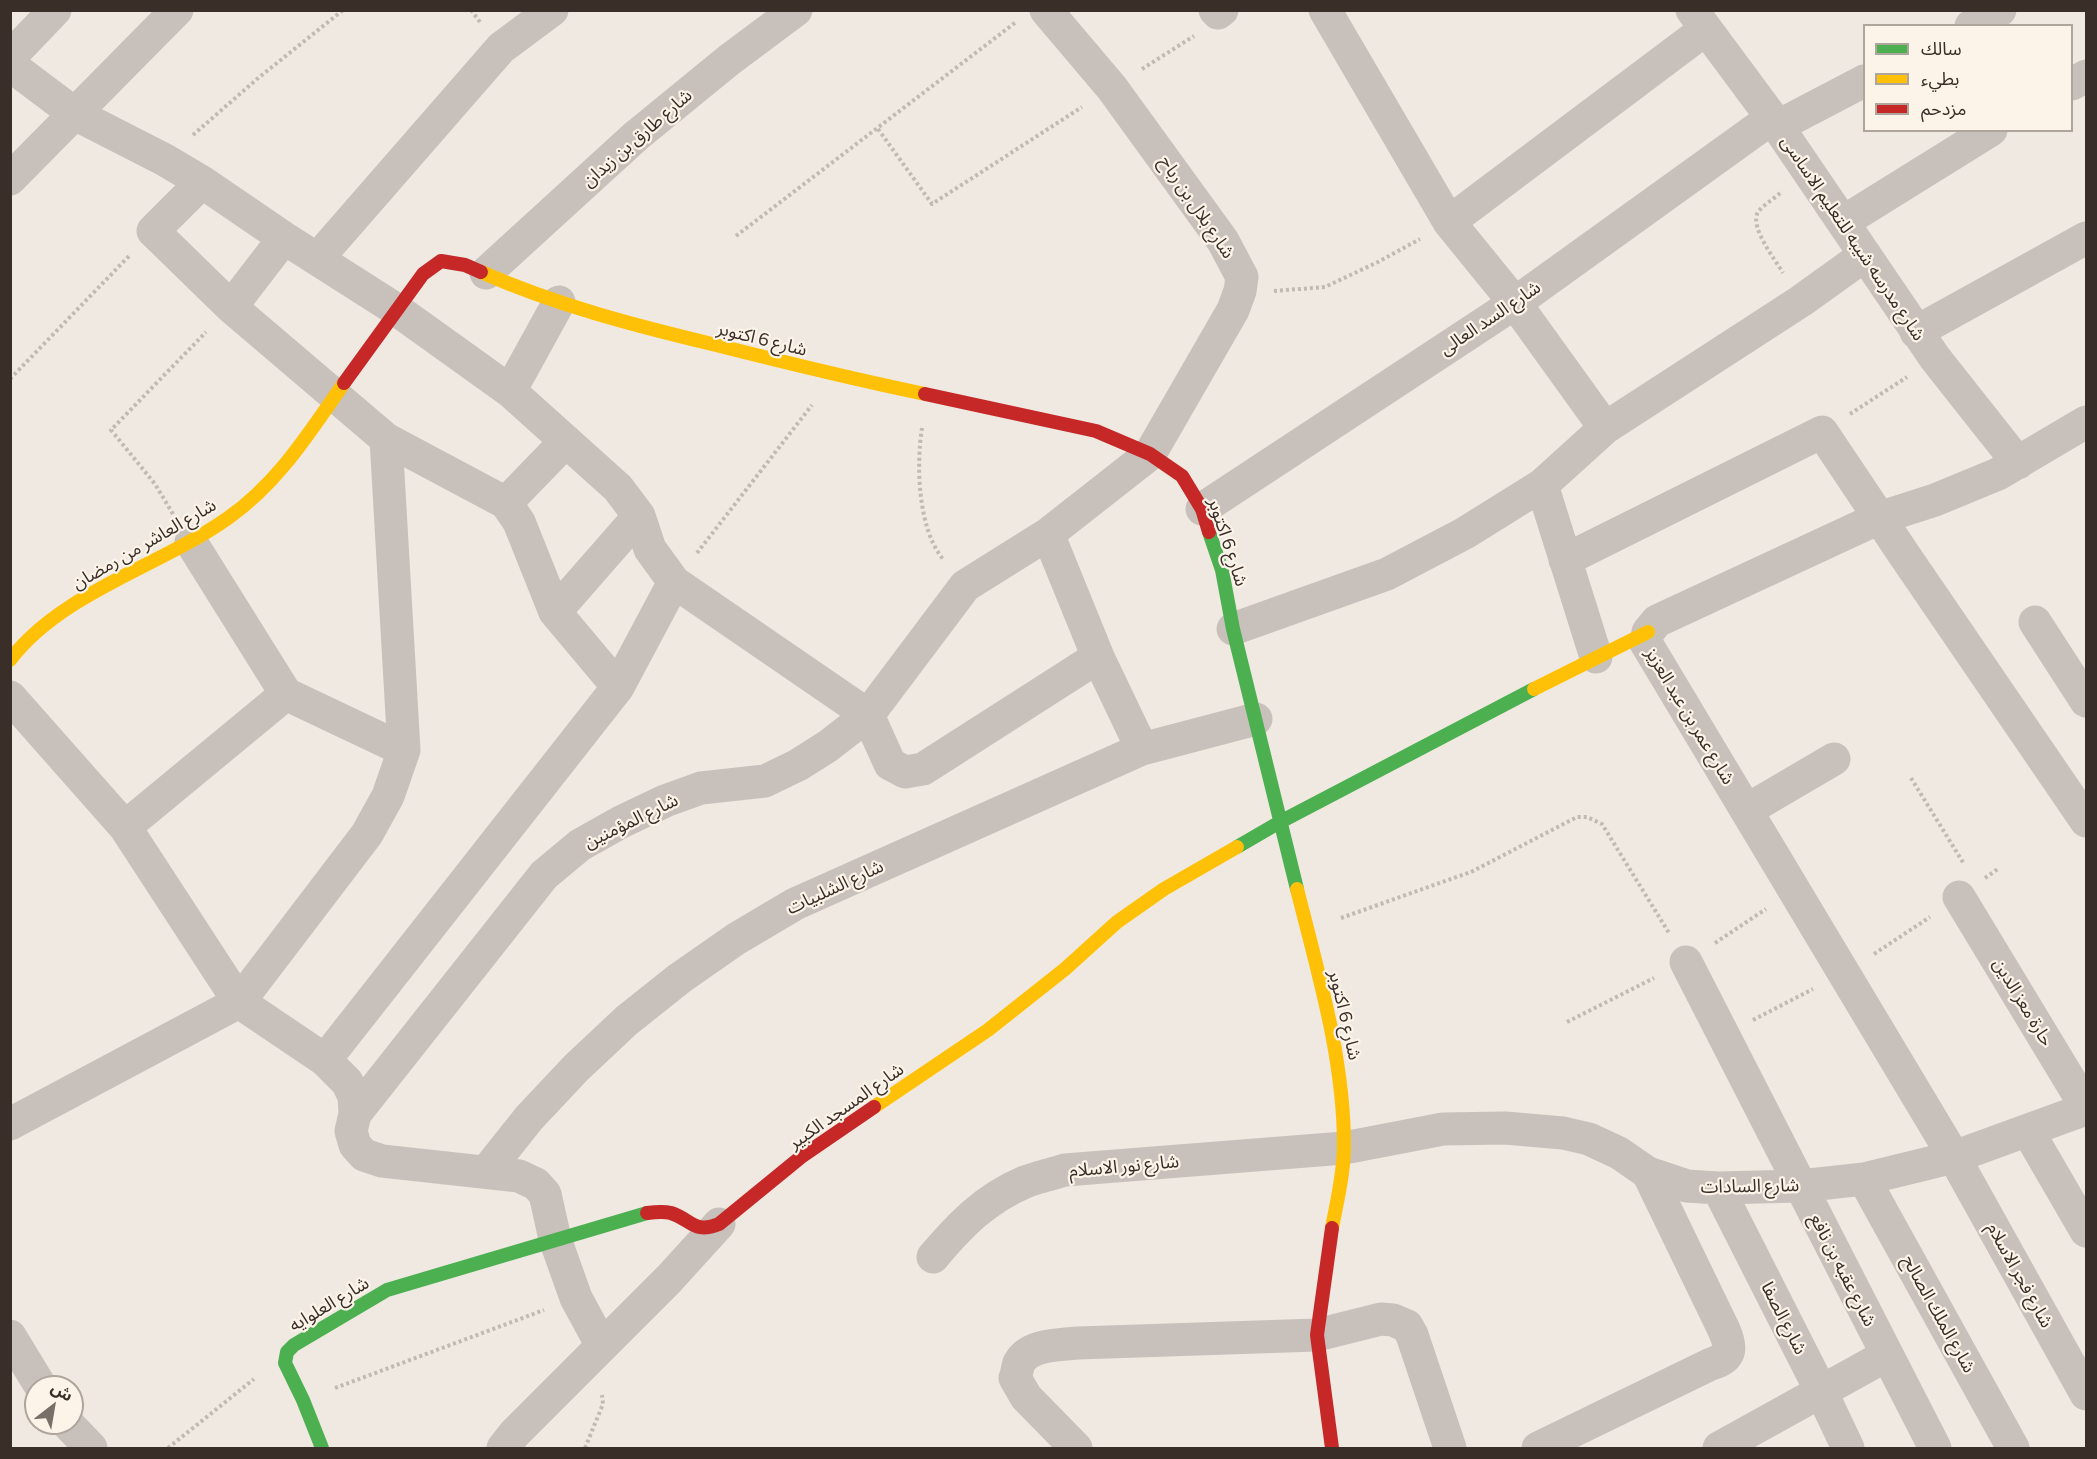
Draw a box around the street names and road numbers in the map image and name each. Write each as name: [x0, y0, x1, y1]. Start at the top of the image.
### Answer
street label: شارع طارق بن زيدان: [578, 84, 696, 192]
street label: شارع مدرسه شيبه للتعليم الاساسى: [1776, 131, 1930, 345]
street label: شارع بلال بن رباح: [1155, 152, 1239, 262]
street label: شارع السد العالى: [1435, 276, 1545, 360]
street label: شارع 6 اكتوبر: [715, 317, 809, 361]
street label: شارع العاشر من رمضان: [68, 494, 220, 594]
street label: شارع 6 اكتوبر: [1204, 495, 1252, 589]
street label: شارع عمر بن عبد العزيز: [1641, 644, 1739, 788]
street label: شارع المؤمنين: [580, 789, 682, 853]
street label: شارع الشلبيات: [783, 855, 887, 919]
street label: حارة معز الدين: [1988, 954, 2058, 1050]
street label: شارع 6 اكتوبر: [1324, 968, 1366, 1062]
street label: شارع المسجد الكبير: [784, 1058, 908, 1154]
street label: شارع نور الاسلام: [1068, 1150, 1180, 1182]
street label: شارع السادات: [1700, 1174, 1800, 1198]
street label: شارع عقبه بن نافع: [1805, 1210, 1881, 1330]
street label: شارع فجر الاسلام: [1982, 1219, 2058, 1331]
street label: شارع الملك الصالح: [1898, 1251, 1980, 1377]
street label: شارع العلوايه: [285, 1272, 373, 1336]
street label: شارع الصفا: [1757, 1278, 1811, 1358]

